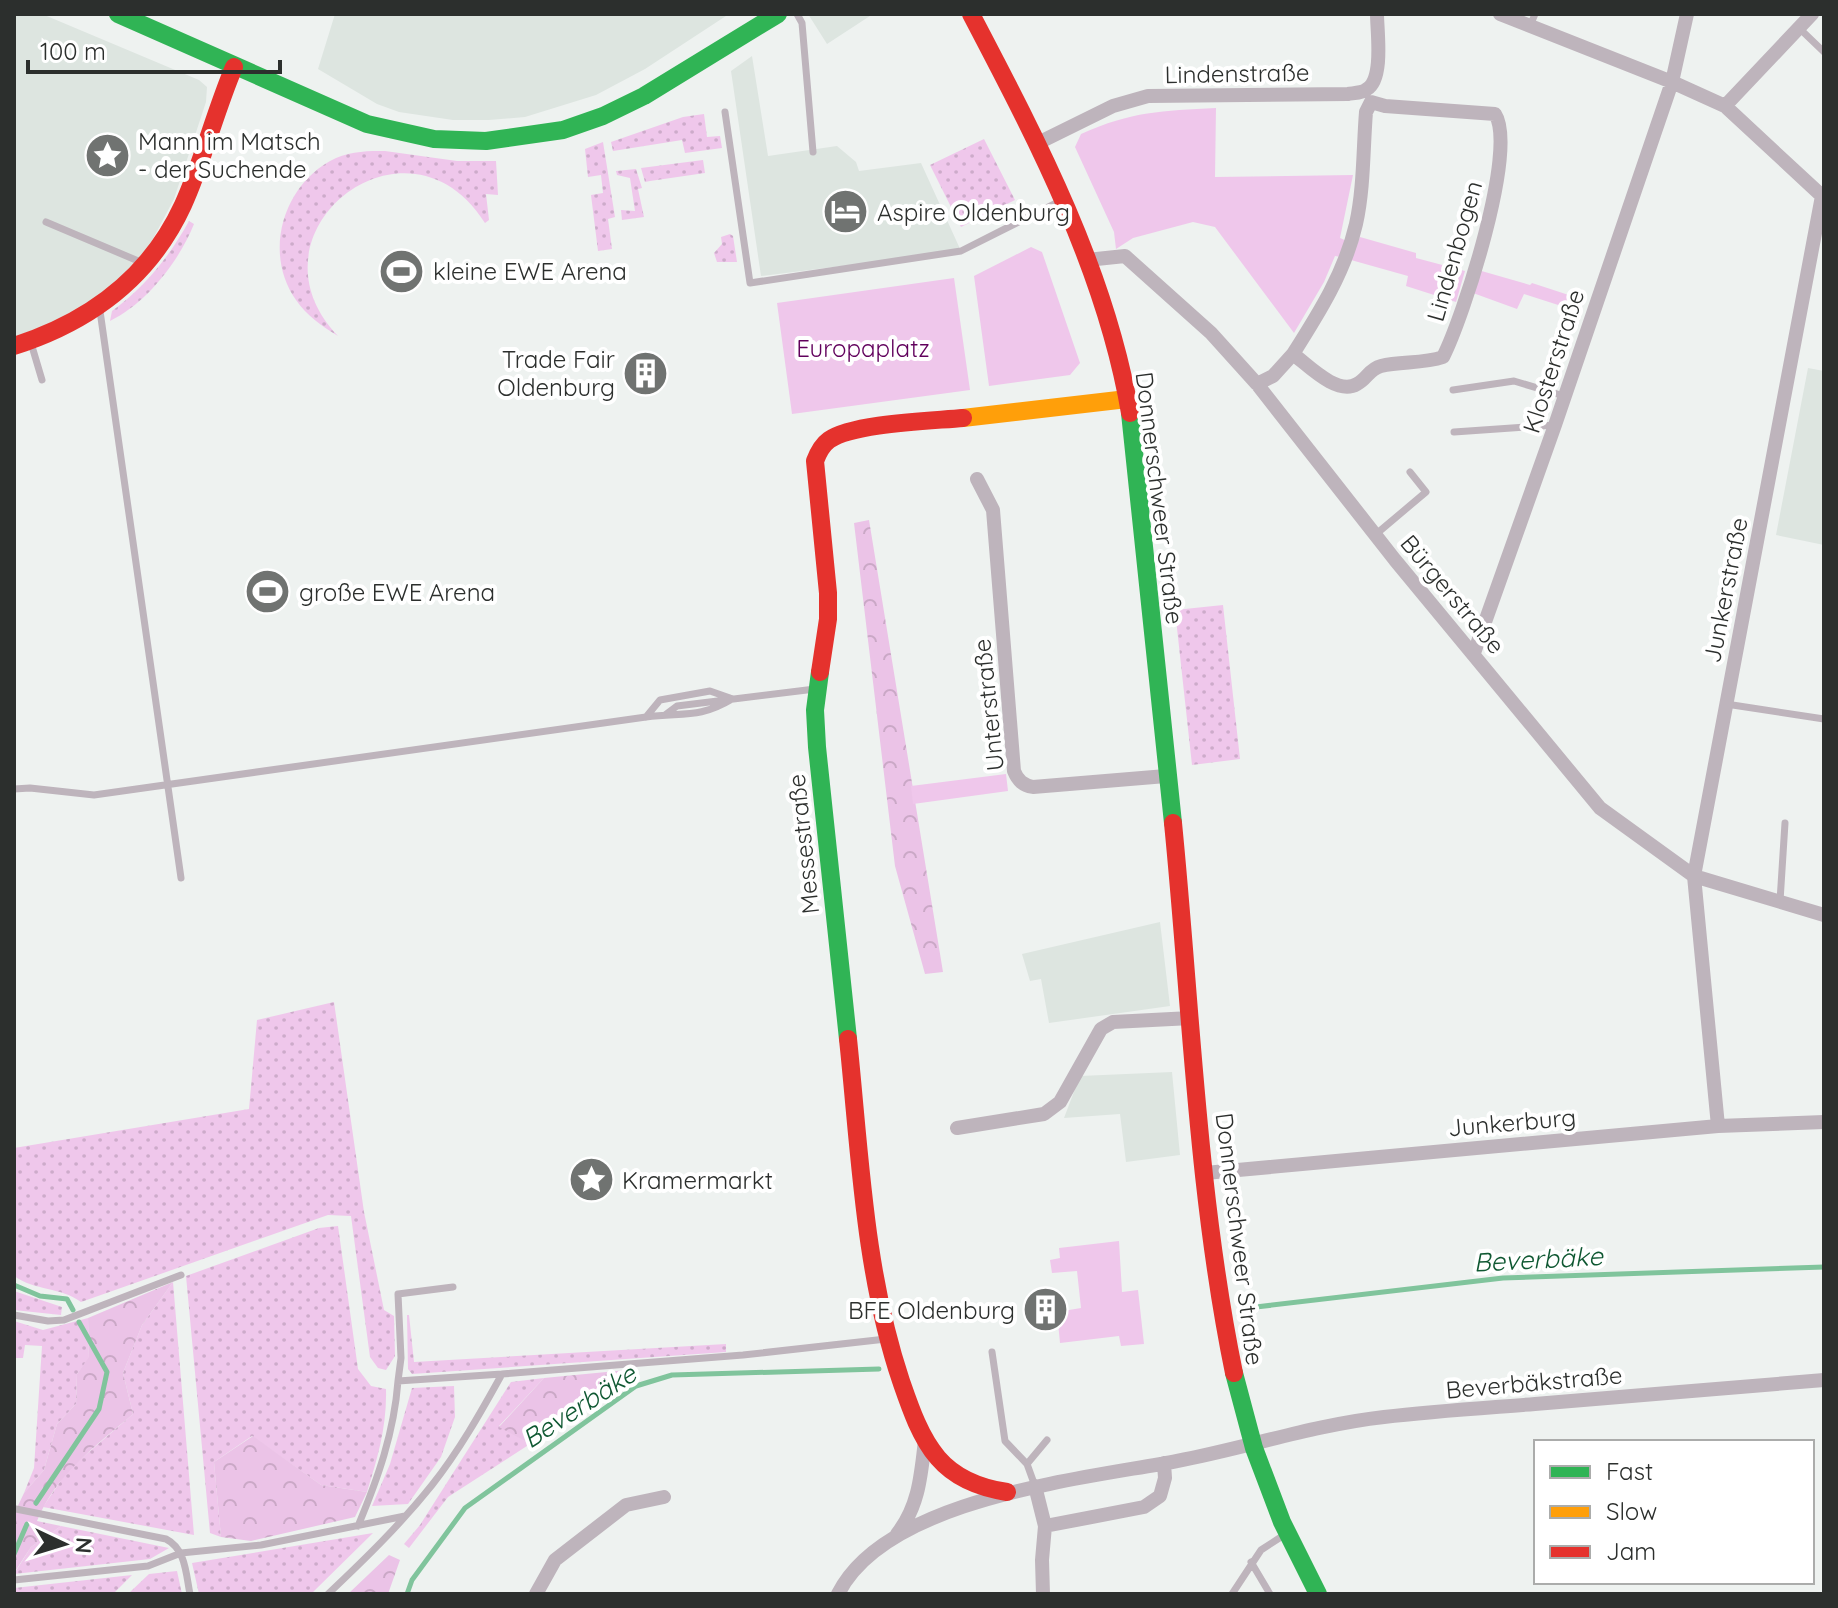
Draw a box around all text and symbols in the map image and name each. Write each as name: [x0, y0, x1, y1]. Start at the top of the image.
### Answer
scale bar: [28, 24, 280, 74]
text: 100 m: [40, 36, 106, 66]
street label: Lindenstraße: [1164, 57, 1310, 89]
place label: Mann im Matsch - der Suchende: [138, 126, 321, 184]
place icon: Mann im Matsch - der Suchende: [83, 131, 131, 179]
street label: Lindenbogen: [1420, 177, 1488, 325]
hotel icon: Aspire Oldenburg: [822, 188, 870, 236]
place label: Aspire Oldenburg: [877, 197, 1070, 227]
sports icon: kleine EWE Arena: [378, 247, 426, 295]
place label: kleine EWE Arena: [433, 256, 627, 286]
street label: Klosterstraße: [1516, 285, 1590, 437]
park label: Europaplatz: [796, 333, 930, 363]
place label: Trade Fair Oldenburg: [497, 344, 615, 402]
building icon: Trade Fair Oldenburg: [622, 349, 670, 397]
street label: Donnerschweer Straße: [1130, 370, 1190, 626]
street label: Junkerstraße: [1696, 515, 1754, 665]
street label: Bürgerstraße: [1394, 528, 1512, 660]
sports icon: große EWE Arena: [244, 568, 292, 616]
place label: große EWE Arena: [299, 577, 495, 607]
street label: Unterstraße: [966, 637, 1010, 773]
street label: Messestraße: [781, 773, 825, 915]
street label: Junkerburg: [1447, 1101, 1577, 1143]
street label: Donnerschweer Straße: [1210, 1111, 1270, 1367]
place icon: Kramermarkt: [567, 1156, 615, 1204]
place label: Kramermarkt: [622, 1165, 773, 1195]
water label: Beverbäke: [1473, 1239, 1605, 1279]
building icon: BFE Oldenburg: [1022, 1286, 1070, 1334]
place label: BFE Oldenburg: [848, 1295, 1015, 1325]
water label: Beverbäke: [516, 1356, 643, 1455]
street label: Beverbäkstraße: [1444, 1359, 1624, 1405]
legend: [1534, 1440, 1814, 1584]
text: Fast: [1606, 1456, 1653, 1486]
text: Slow: [1606, 1496, 1657, 1526]
north arrow: [24, 1504, 104, 1584]
text: N: [69, 1536, 98, 1554]
text: Jam: [1606, 1536, 1656, 1566]

